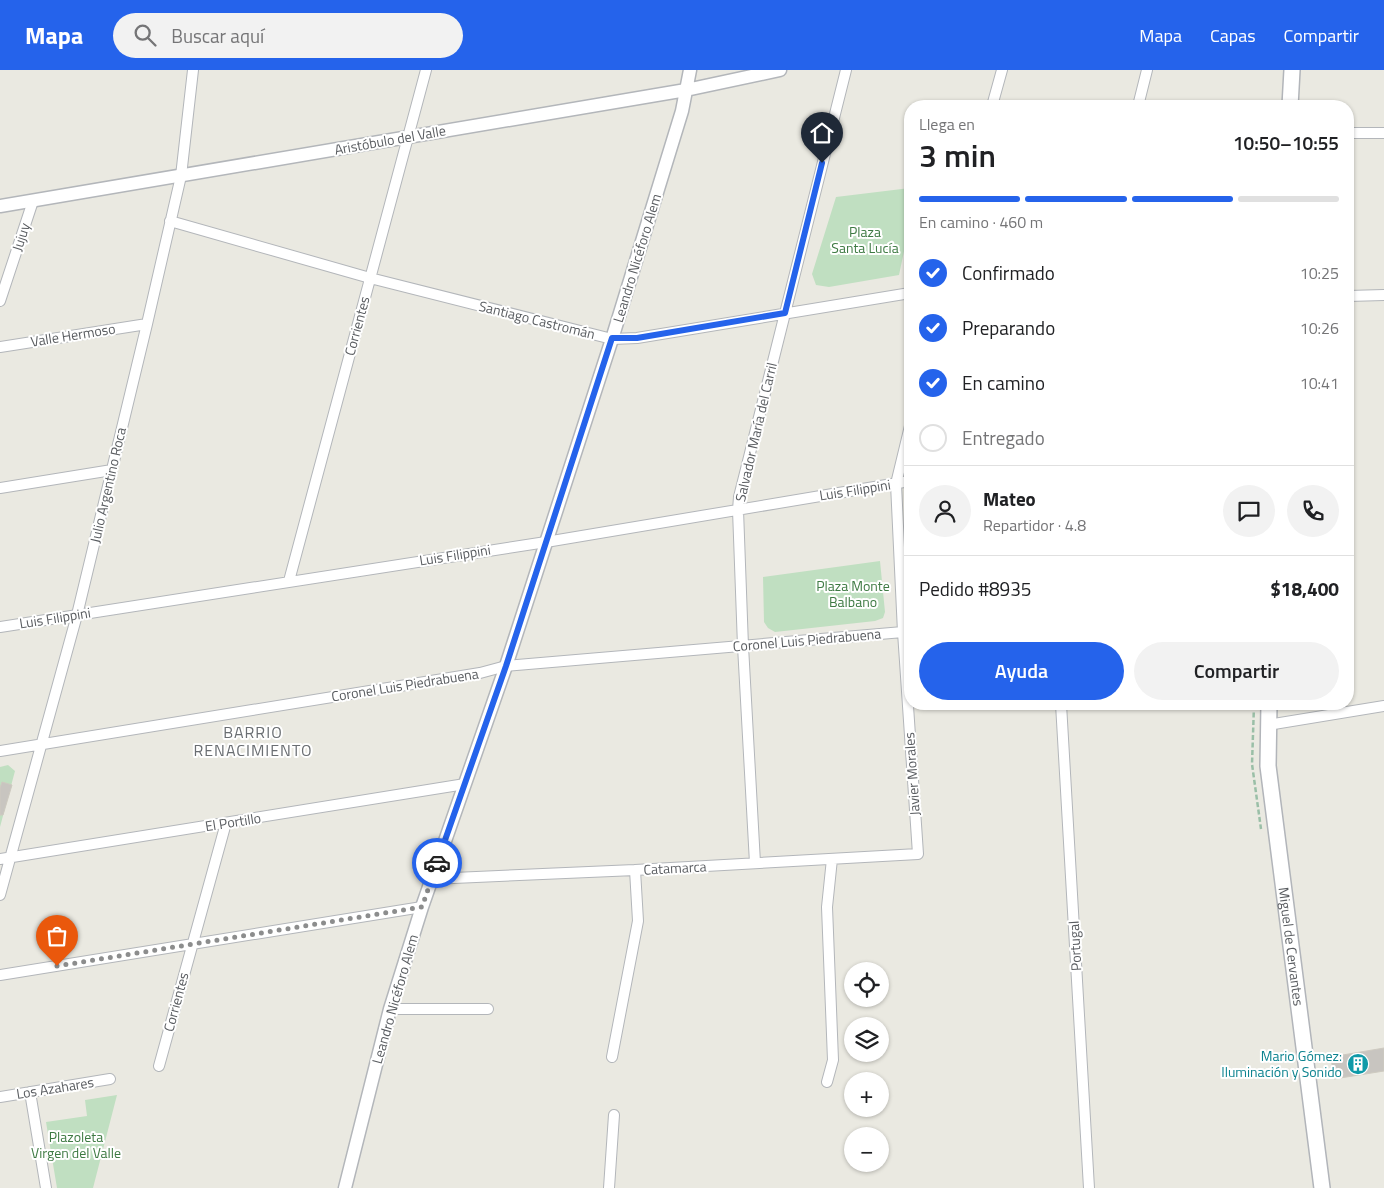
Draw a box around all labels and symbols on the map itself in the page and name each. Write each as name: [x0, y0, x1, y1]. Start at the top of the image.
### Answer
pin: [801, 112, 843, 163]
street label: Aristóbulo del Valle: [333, 119, 447, 160]
street label: Leandro Nicéforo Alem: [607, 191, 666, 325]
street label: Jujuy: [6, 220, 35, 254]
park label: Plaza Santa Lucía: [831, 221, 899, 258]
street label: Corrientes: [339, 294, 375, 358]
street label: Santiago Castromán: [477, 295, 597, 344]
street label: Valle Hermoso: [29, 317, 117, 352]
street label: Salvador María del Carril: [729, 360, 782, 504]
street label: Julio Argentino Roca: [84, 425, 131, 545]
street label: Luis Filippini: [818, 474, 892, 505]
street label: Luis Filippini: [418, 539, 492, 570]
park label: Plaza Monte Balbano: [816, 575, 890, 612]
street label: Luis Filippini: [18, 602, 92, 633]
street label: Coronel Luis Piedrabuena: [732, 623, 882, 656]
street label: Coronel Luis Piedrabuena: [330, 663, 480, 707]
district label: BARRIO RENACIMIENTO: [193, 720, 313, 762]
street label: Javier Morales: [898, 732, 925, 816]
street label: El Portillo: [203, 807, 262, 836]
courier: [412, 838, 462, 888]
street label: Catamarca: [643, 855, 707, 880]
street label: Miguel de Cervantes: [1274, 886, 1310, 1007]
pin: [36, 915, 78, 966]
street label: Portugal: [1063, 920, 1086, 972]
street label: Leandro Nicéforo Alem: [366, 932, 423, 1066]
street label: Corrientes: [158, 970, 194, 1034]
place label: Mario Gómez: Iluminación y Sonido: [1221, 1045, 1342, 1082]
building icon: Mario Gómez: Iluminación y Sonido: [1346, 1052, 1370, 1076]
street label: Los Azahares: [15, 1071, 95, 1104]
park label: Plazoleta Virgen del Valle: [31, 1126, 121, 1163]

